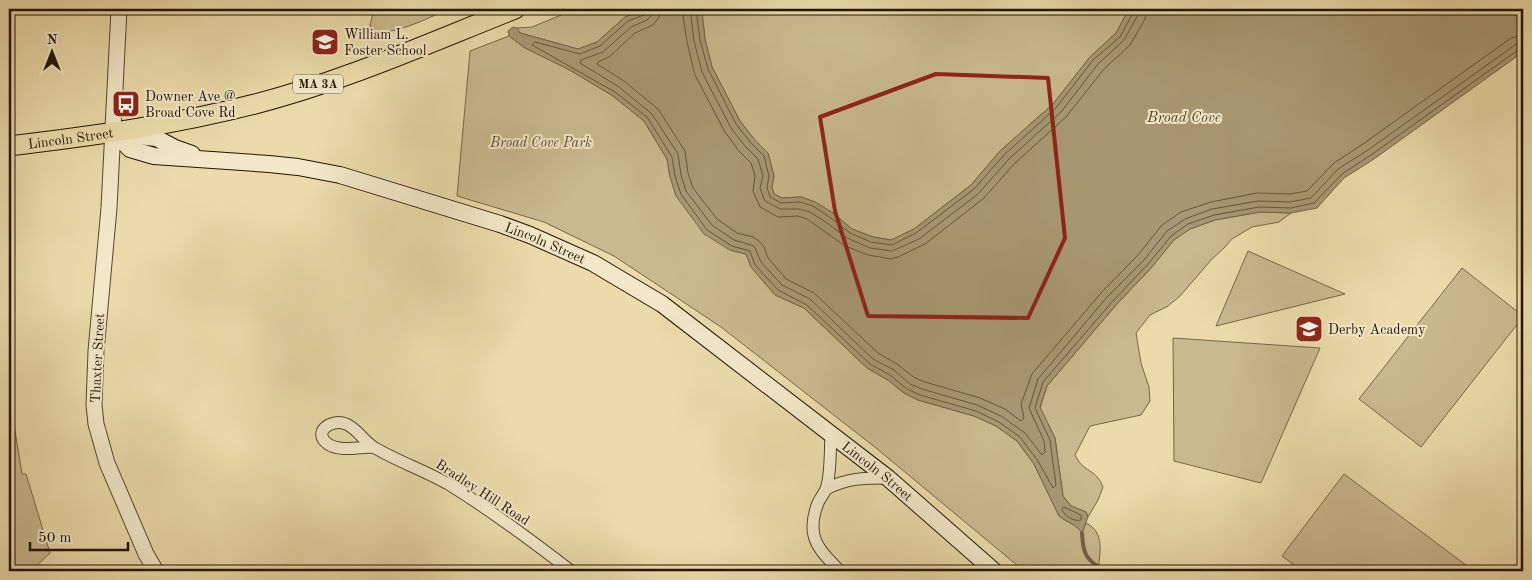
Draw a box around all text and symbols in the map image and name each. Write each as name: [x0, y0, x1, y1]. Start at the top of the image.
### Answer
school or university icon: William L. Foster School: [310, 27, 340, 57]
north arrow: [28, 28, 78, 78]
place label: William L. Foster School: [344, 28, 427, 58]
text: N: [47, 33, 58, 47]
road number: MA 3A: [293, 74, 343, 94]
bus stop icon: Downer Ave @ Broad Cove Rd: [111, 89, 141, 119]
place label: Downer Ave @ Broad Cove Rd: [145, 90, 236, 120]
water label: Broad Cove: [1146, 111, 1221, 126]
street label: Lincoln Street: [27, 126, 114, 152]
park label: Broad Cove Park: [489, 136, 592, 150]
street label: Lincoln Street: [503, 220, 587, 267]
street label: Thaxter Street: [89, 313, 107, 403]
school or university icon: Derby Academy: [1294, 314, 1324, 344]
place label: Derby Academy: [1328, 323, 1426, 337]
street label: Lincoln Street: [839, 439, 915, 504]
street label: Bradley Hill Road: [433, 457, 532, 528]
scale bar: [30, 520, 128, 552]
text: 50 m: [38, 531, 72, 546]

